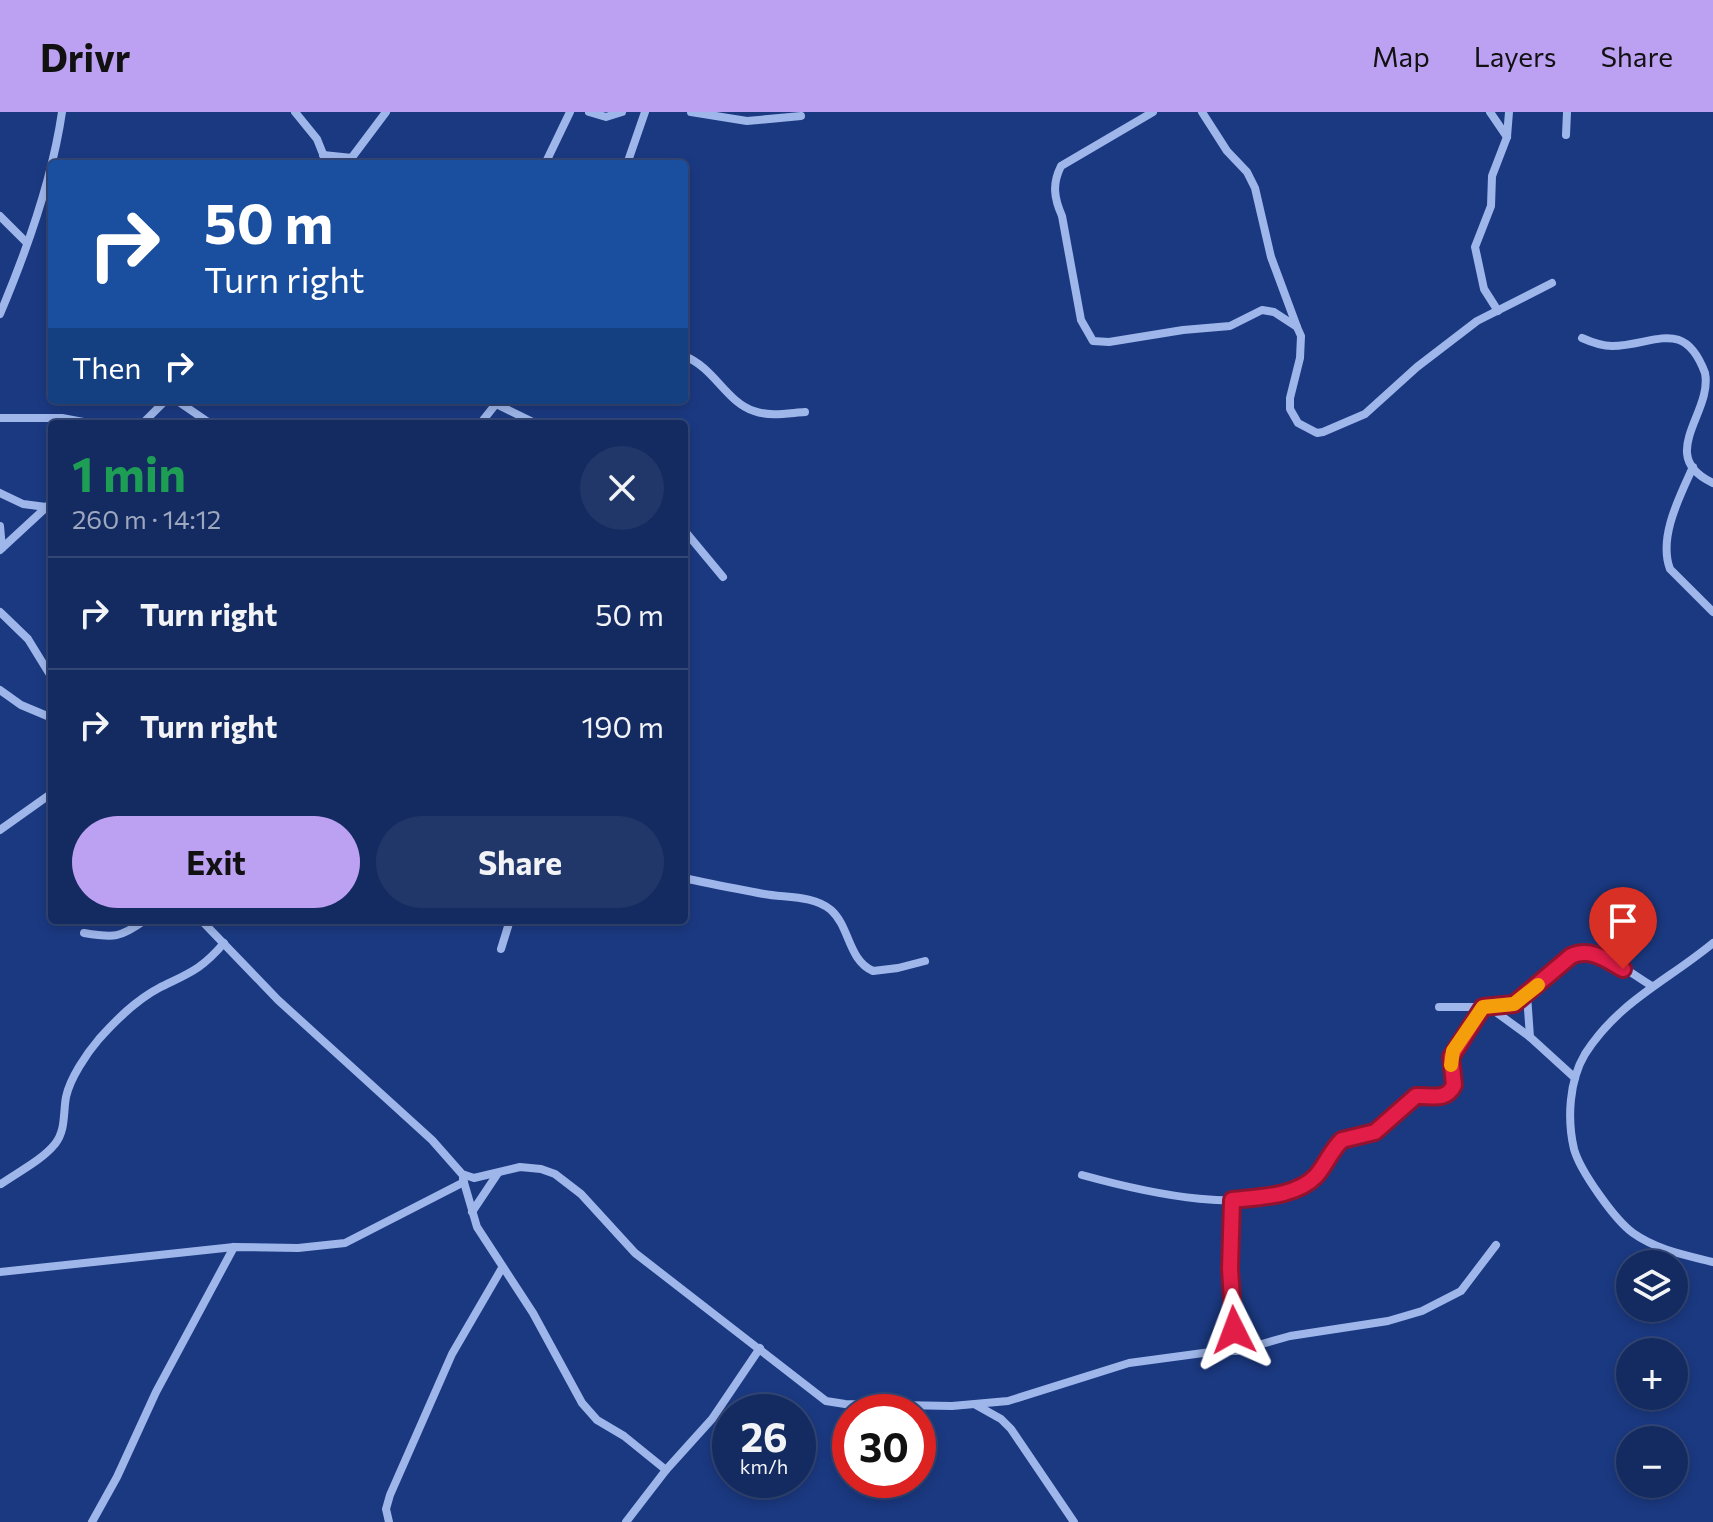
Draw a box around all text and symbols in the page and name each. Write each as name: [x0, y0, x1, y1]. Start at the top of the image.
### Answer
text: Drivr: [40, 33, 130, 80]
text: Map: [1372, 39, 1430, 73]
text: Layers: [1474, 39, 1556, 73]
text: Share: [1600, 39, 1673, 73]
text: 50 m: [204, 187, 333, 256]
icon: right: [72, 192, 176, 296]
text: Turn right: [204, 256, 365, 300]
icon: right: [157, 344, 201, 388]
text: Then: [72, 348, 141, 385]
text: 1 min: [72, 443, 186, 502]
button: close: [580, 446, 664, 530]
text: 260 m · 14:12: [72, 503, 221, 534]
icon: right: [72, 591, 116, 635]
text: Turn right: [140, 595, 277, 632]
text: 50 m: [595, 595, 664, 632]
icon: right: [72, 703, 116, 747]
text: Turn right: [140, 707, 277, 744]
text: 190 m: [581, 707, 664, 744]
button: Exit: [72, 816, 360, 908]
button: Share: [376, 816, 664, 908]
pin: [1589, 887, 1657, 969]
icon: arrive: [1601, 899, 1645, 943]
map controls: [1616, 1250, 1688, 1498]
button: layers: [1616, 1250, 1688, 1322]
position arrow: [1192, 1288, 1276, 1372]
button: +: [1616, 1338, 1688, 1410]
speed limit sign: 30: [832, 1394, 936, 1498]
text: 26: [740, 1411, 788, 1460]
button: −: [1616, 1426, 1688, 1498]
text: km/h: [740, 1454, 788, 1478]

